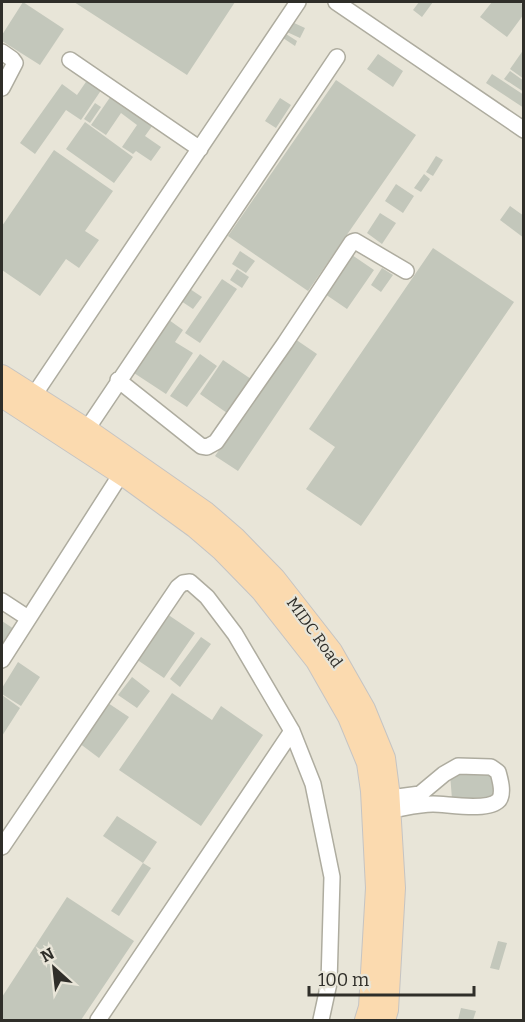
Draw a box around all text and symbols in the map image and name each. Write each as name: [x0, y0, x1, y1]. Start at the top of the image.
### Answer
street label: MIDC Road: [283, 593, 347, 672]
north arrow: [24, 938, 84, 998]
text: N: [38, 944, 57, 966]
scale bar: [309, 959, 474, 997]
text: 100 m: [318, 969, 369, 991]

